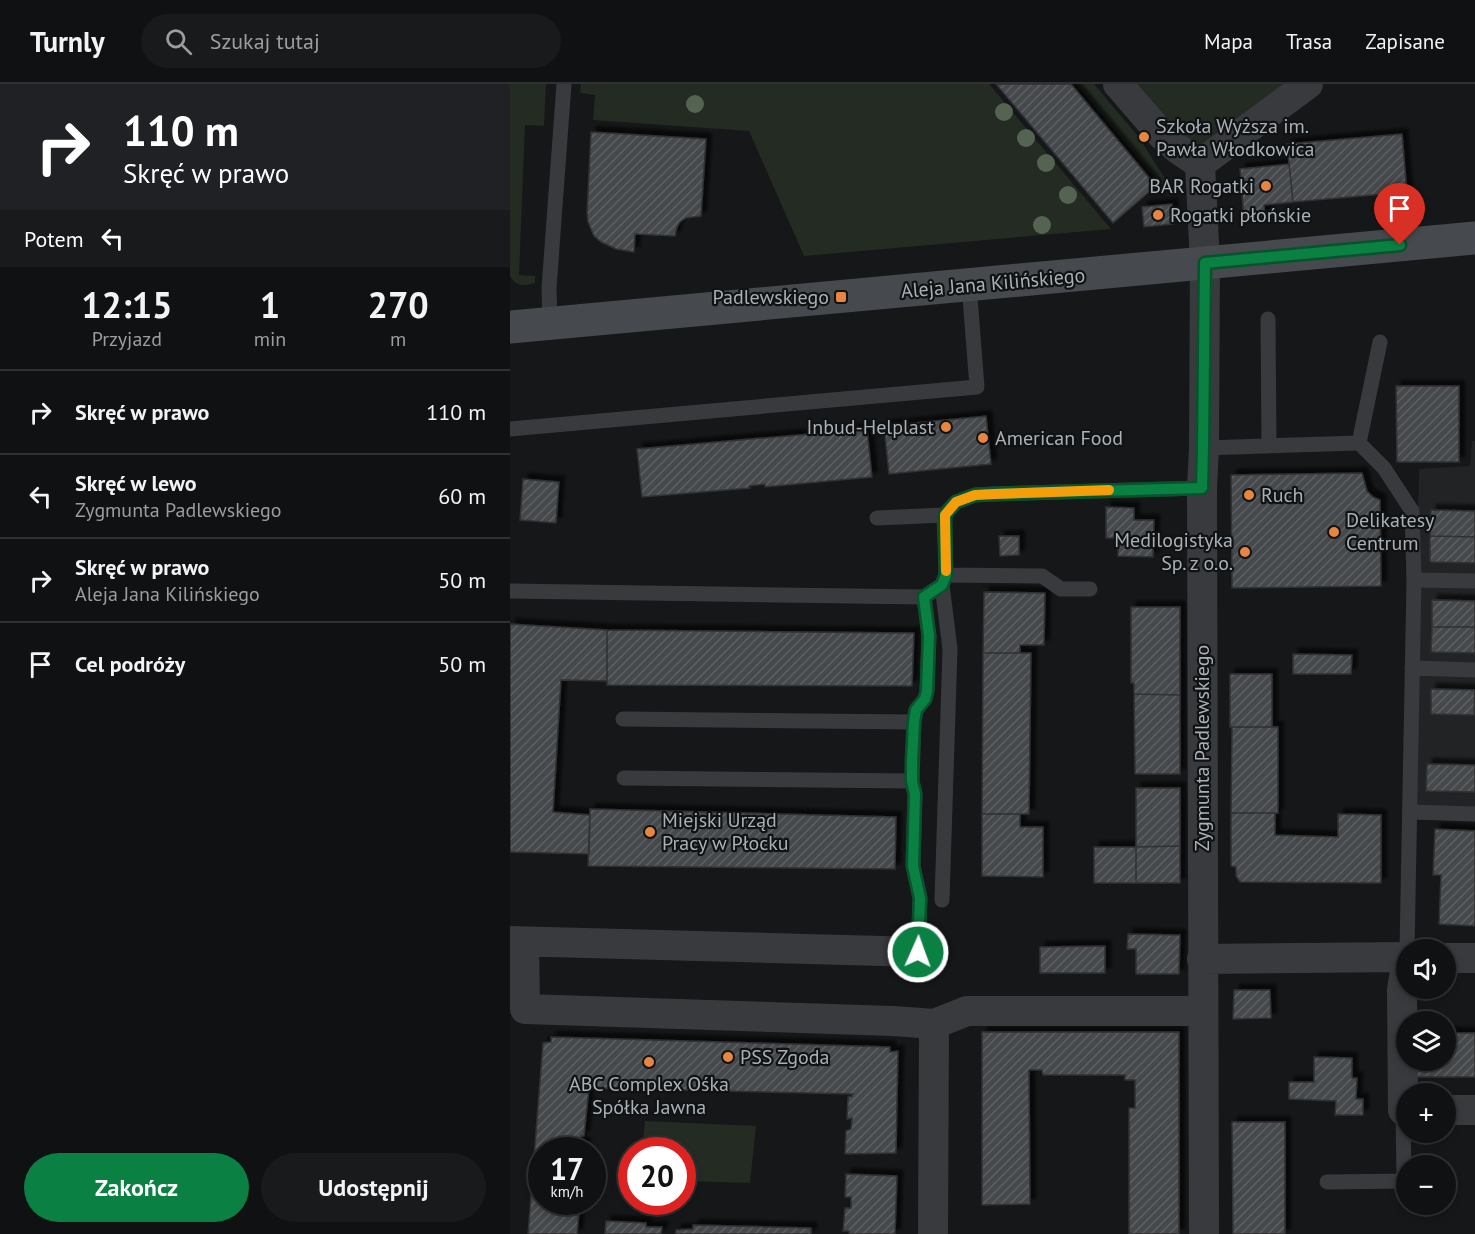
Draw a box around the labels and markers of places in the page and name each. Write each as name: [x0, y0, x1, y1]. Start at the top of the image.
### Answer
place label: Szkoła Wyższa im. Pawła Włodkowica: [1156, 113, 1315, 162]
marker: Szkoła Wyższa im. Pawła Włodkowica: [1137, 130, 1151, 144]
place label: BAR Rogatki: [1149, 173, 1254, 199]
marker: BAR Rogatki: [1259, 179, 1273, 193]
pin: [1374, 183, 1425, 245]
place label: Rogatki płońskie: [1170, 202, 1311, 228]
marker: Rogatki płońskie: [1151, 208, 1165, 222]
place label: Padlewskiego: [713, 284, 829, 310]
marker: Padlewskiego: [834, 290, 848, 304]
place label: Inbud-Helplast: [806, 414, 934, 440]
marker: Inbud-Helplast: [939, 420, 953, 434]
place label: American Food: [995, 425, 1123, 451]
marker: American Food: [976, 431, 990, 445]
place label: Ruch: [1261, 482, 1303, 508]
marker: Ruch: [1242, 488, 1256, 502]
place label: Delikatesy Centrum: [1346, 507, 1435, 556]
marker: Delikatesy Centrum: [1327, 525, 1341, 539]
place label: Medilogistyka Sp. z o.o.: [1114, 527, 1233, 576]
marker: Medilogistyka Sp. z o.o.: [1238, 545, 1252, 559]
place label: Miejski Urząd Pracy w Płocku: [662, 807, 789, 856]
marker: Miejski Urząd Pracy w Płocku: [643, 825, 657, 839]
place label: PSS Zgoda: [740, 1044, 829, 1070]
marker: PSS Zgoda: [721, 1050, 735, 1064]
marker: ABC Complex Ośka Spółka Jawna: [642, 1055, 656, 1069]
place label: ABC Complex Ośka Spółka Jawna: [569, 1071, 729, 1120]

